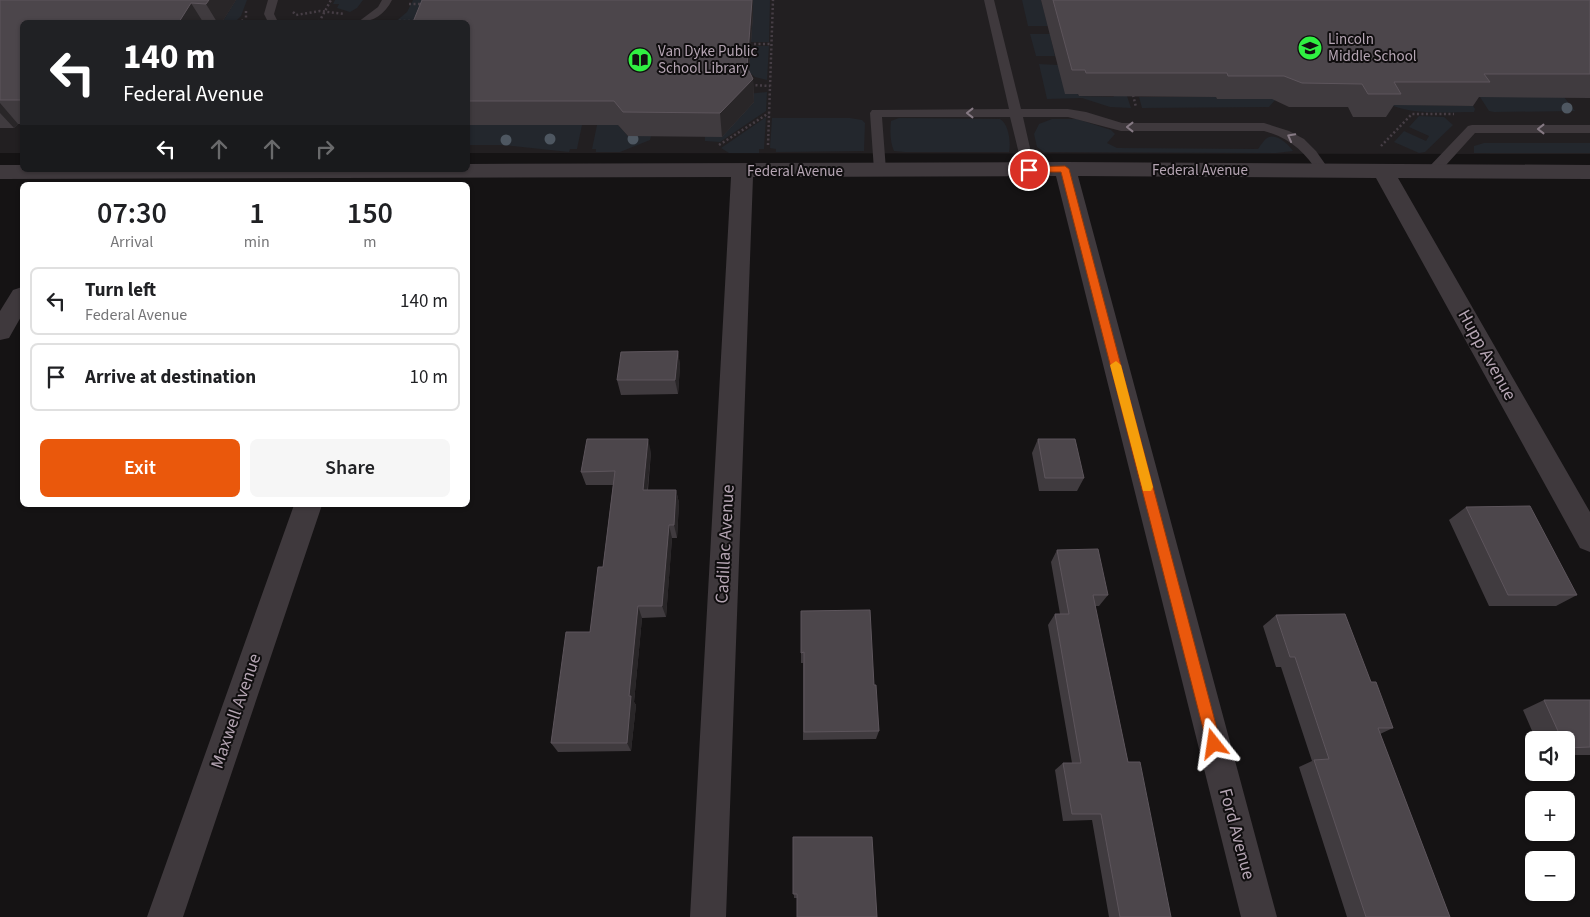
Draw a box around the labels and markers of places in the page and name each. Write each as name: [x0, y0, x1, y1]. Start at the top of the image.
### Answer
place label: Lincoln Middle School: [1328, 29, 1417, 67]
school or university icon: Lincoln Middle School: [1297, 35, 1323, 61]
place label: Van Dyke Public School Library: [658, 41, 757, 79]
library icon: Van Dyke Public School Library: [627, 47, 653, 73]
pin: [1008, 149, 1050, 191]

